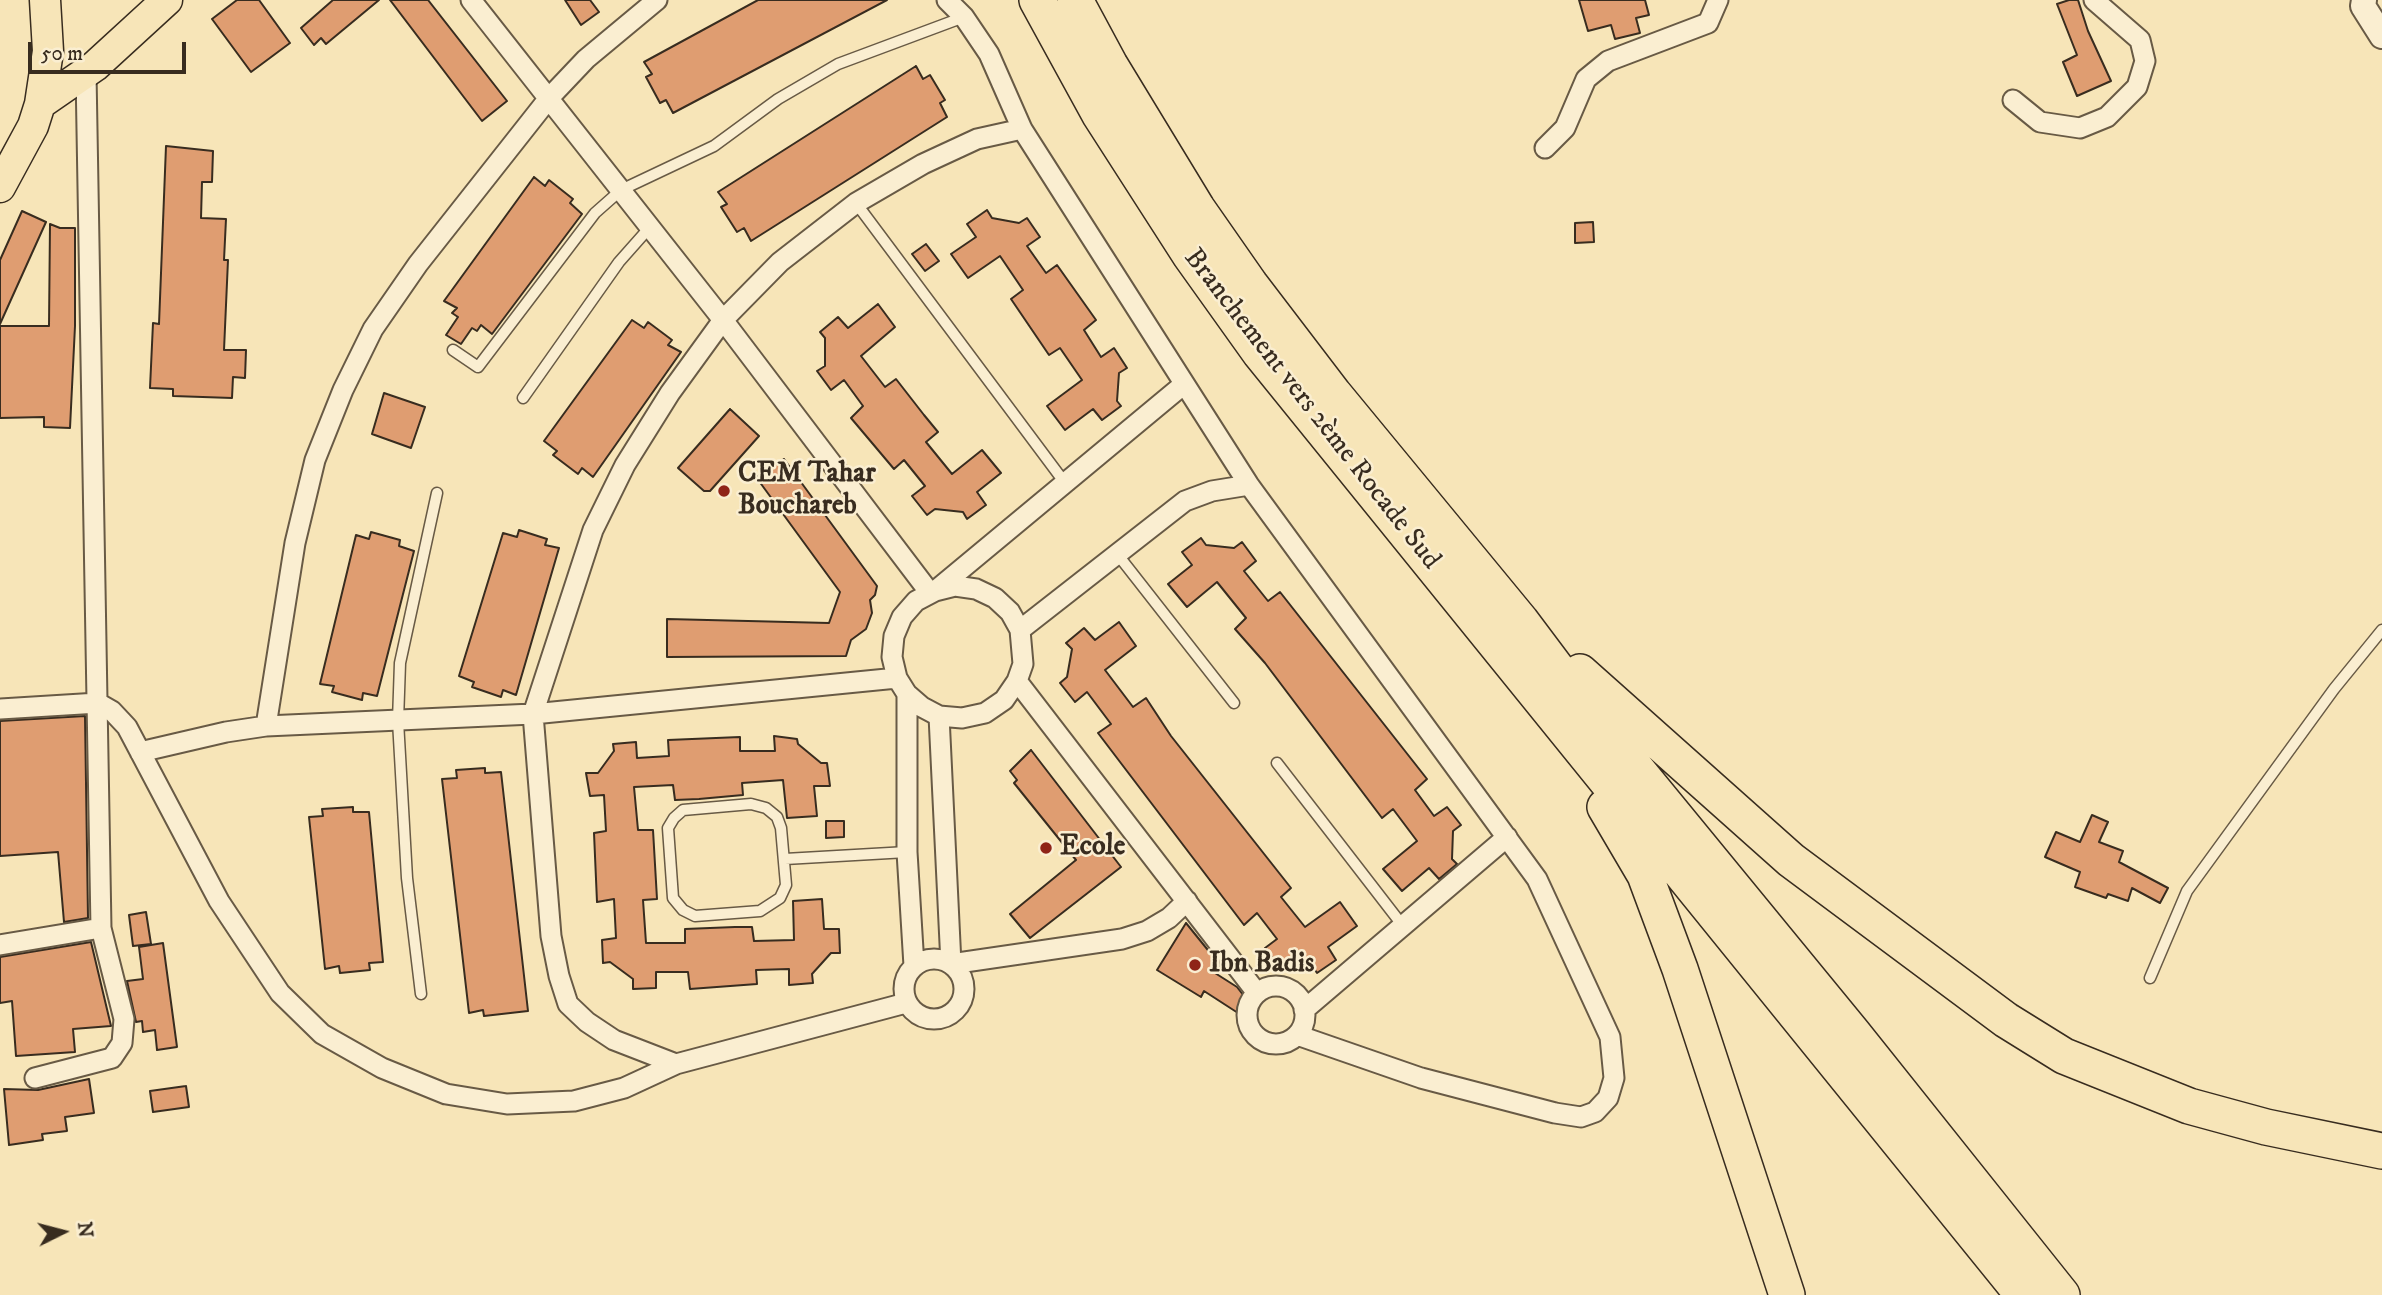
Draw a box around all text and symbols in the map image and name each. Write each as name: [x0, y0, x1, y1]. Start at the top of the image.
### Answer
scale bar: [32, 28, 189, 72]
text: 50 m: [41, 41, 83, 67]
street label: Branchement vers 2ème Rocade Sud: [1175, 243, 1447, 577]
place label: CEM Tahar Bouchareb: [738, 458, 876, 524]
marker: CEM Tahar Bouchareb: [716, 483, 732, 499]
place label: Ecole: [1060, 831, 1125, 865]
marker: Ecole: [1038, 840, 1054, 856]
place label: Ibn Badis: [1209, 948, 1314, 982]
marker: Ibn Badis: [1187, 957, 1203, 973]
north arrow: [28, 1197, 98, 1267]
text: N: [72, 1221, 97, 1239]

